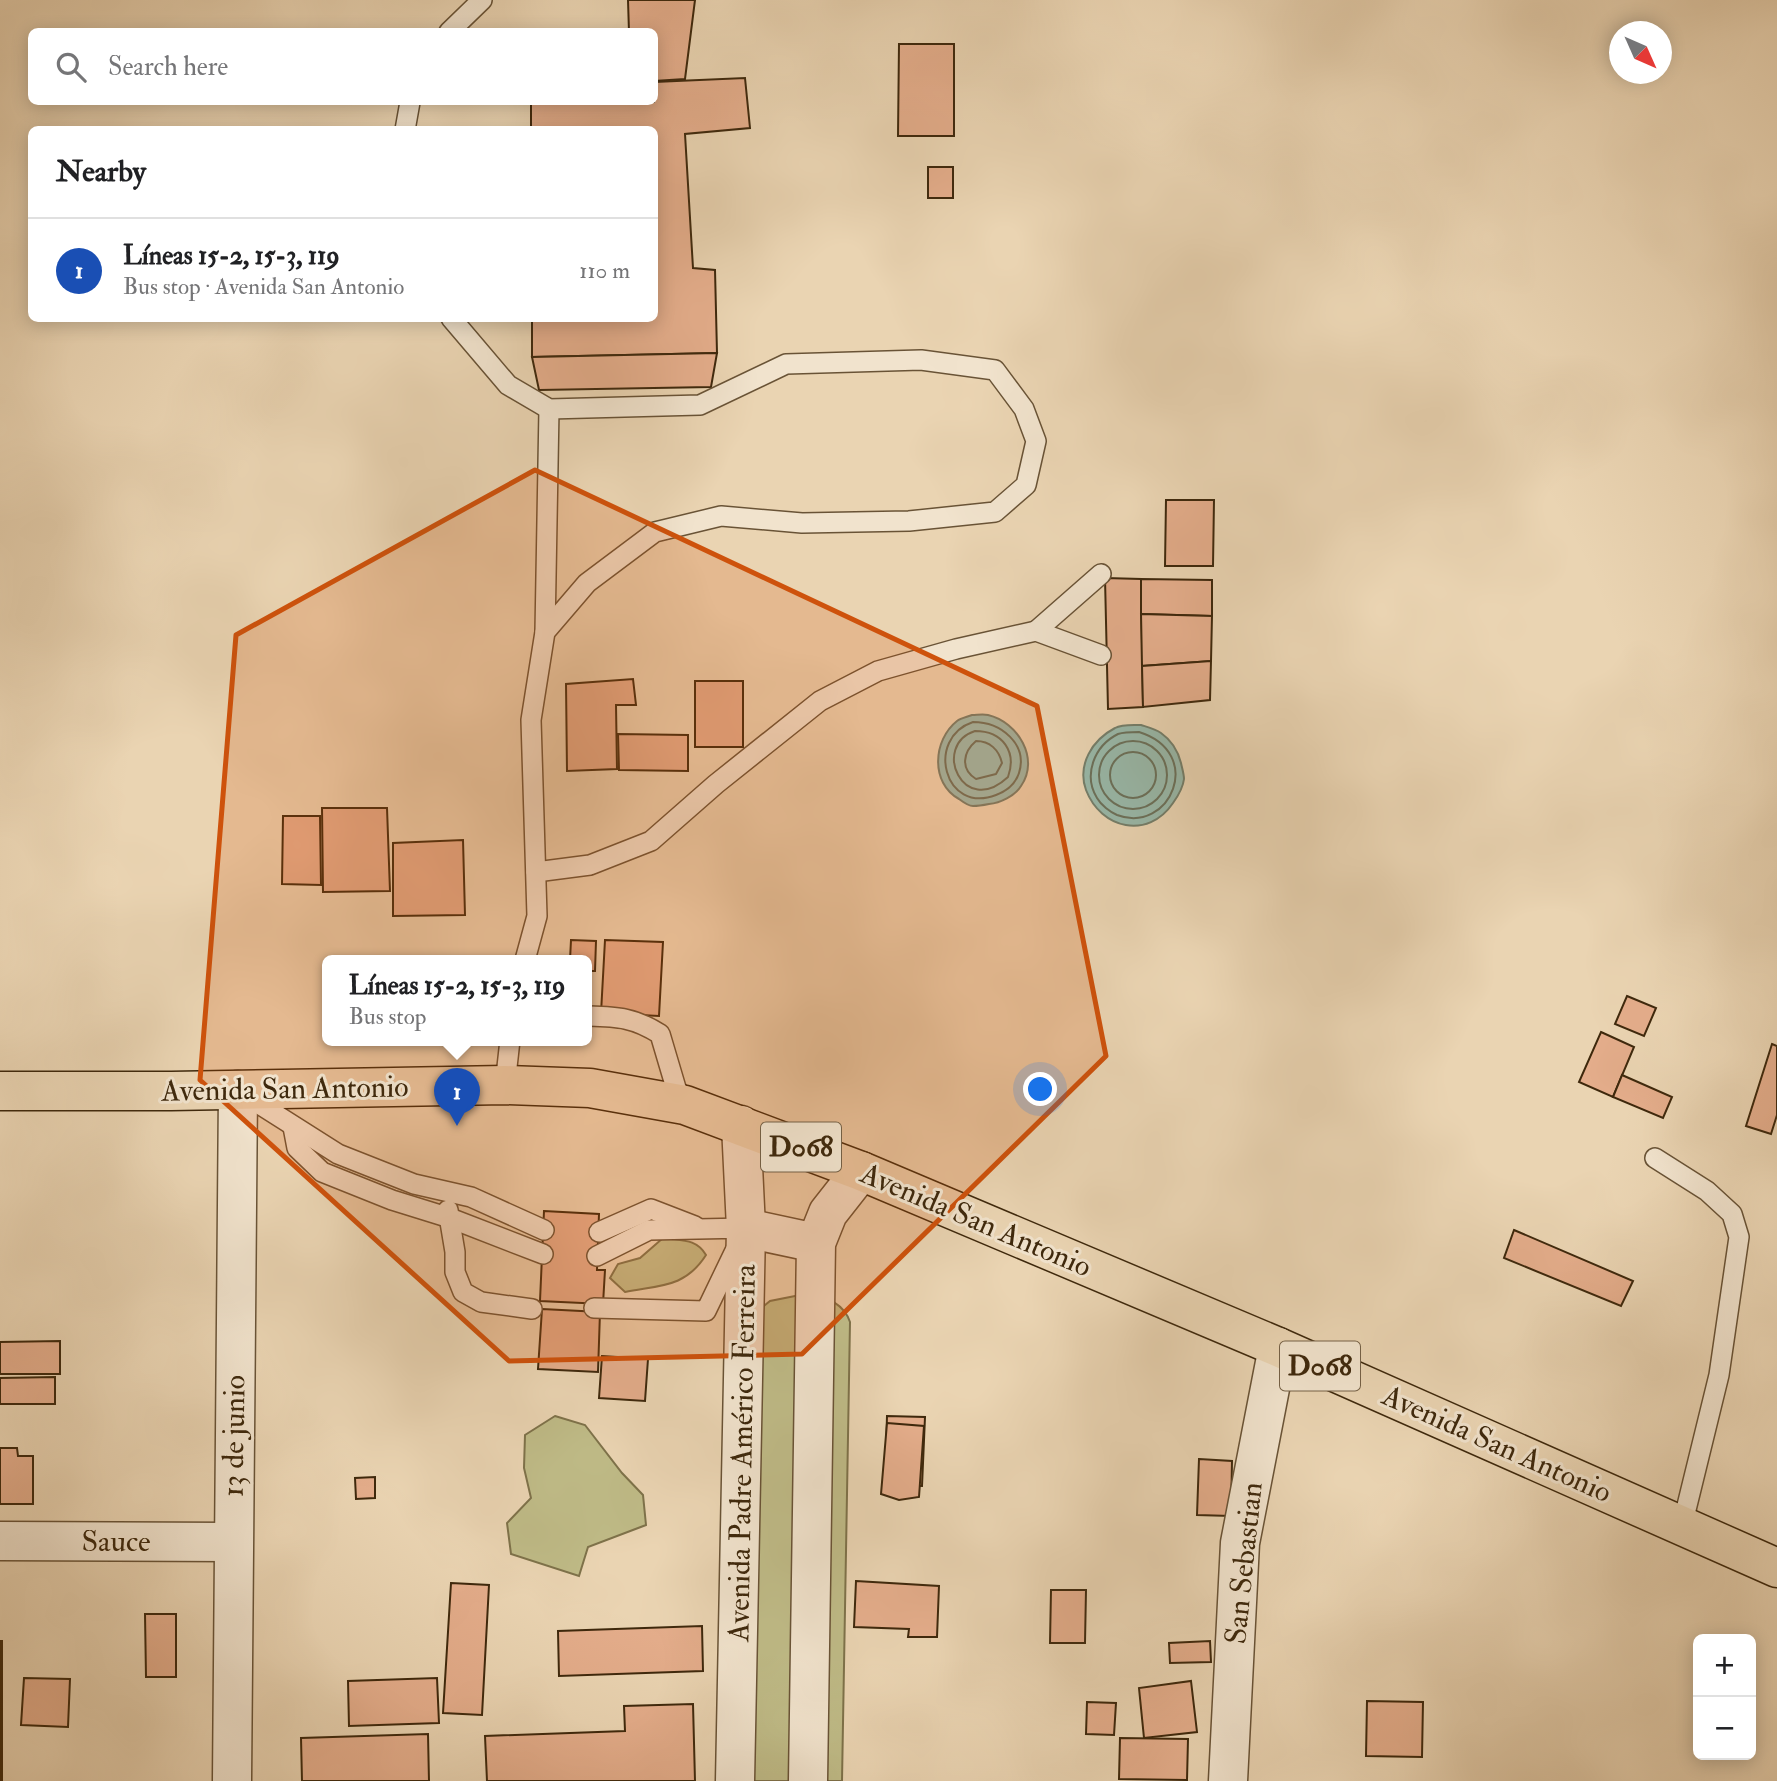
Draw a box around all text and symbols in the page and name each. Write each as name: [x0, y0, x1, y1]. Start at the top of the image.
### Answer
north arrow: [1609, 21, 1672, 84]
search box: [28, 28, 658, 105]
icon: search: [52, 48, 90, 86]
text: Search here: [108, 51, 228, 83]
text: Nearby: [56, 153, 146, 190]
text: Líneas 15-2, 15-3, 119: [123, 240, 340, 272]
text: 1: [75, 256, 83, 285]
text: 110 m: [579, 256, 630, 285]
text: Bus stop · Avenida San Antonio: [123, 272, 404, 301]
popup: [322, 955, 592, 1046]
text: Líneas 15-2, 15-3, 119: [349, 970, 565, 1002]
text: Bus stop: [349, 1002, 426, 1031]
street label: Avenida San Antonio: [160, 1068, 409, 1110]
pin: 1: [434, 1068, 480, 1126]
your location: [1023, 1072, 1057, 1106]
road number: D068: [761, 1122, 841, 1172]
street label: Avenida San Antonio: [854, 1154, 1097, 1285]
street label: Avenida Padre Américo Ferreira: [720, 1263, 764, 1643]
road number: D068: [1280, 1342, 1360, 1390]
street label: 13 de junio: [214, 1374, 254, 1498]
street label: Avenida San Antonio: [1376, 1376, 1617, 1511]
street label: San Sebastian: [1217, 1480, 1271, 1646]
street label: Sauce: [81, 1523, 151, 1560]
map controls: [1693, 1634, 1756, 1760]
button: +: [1693, 1634, 1756, 1697]
button: −: [1693, 1697, 1756, 1760]

